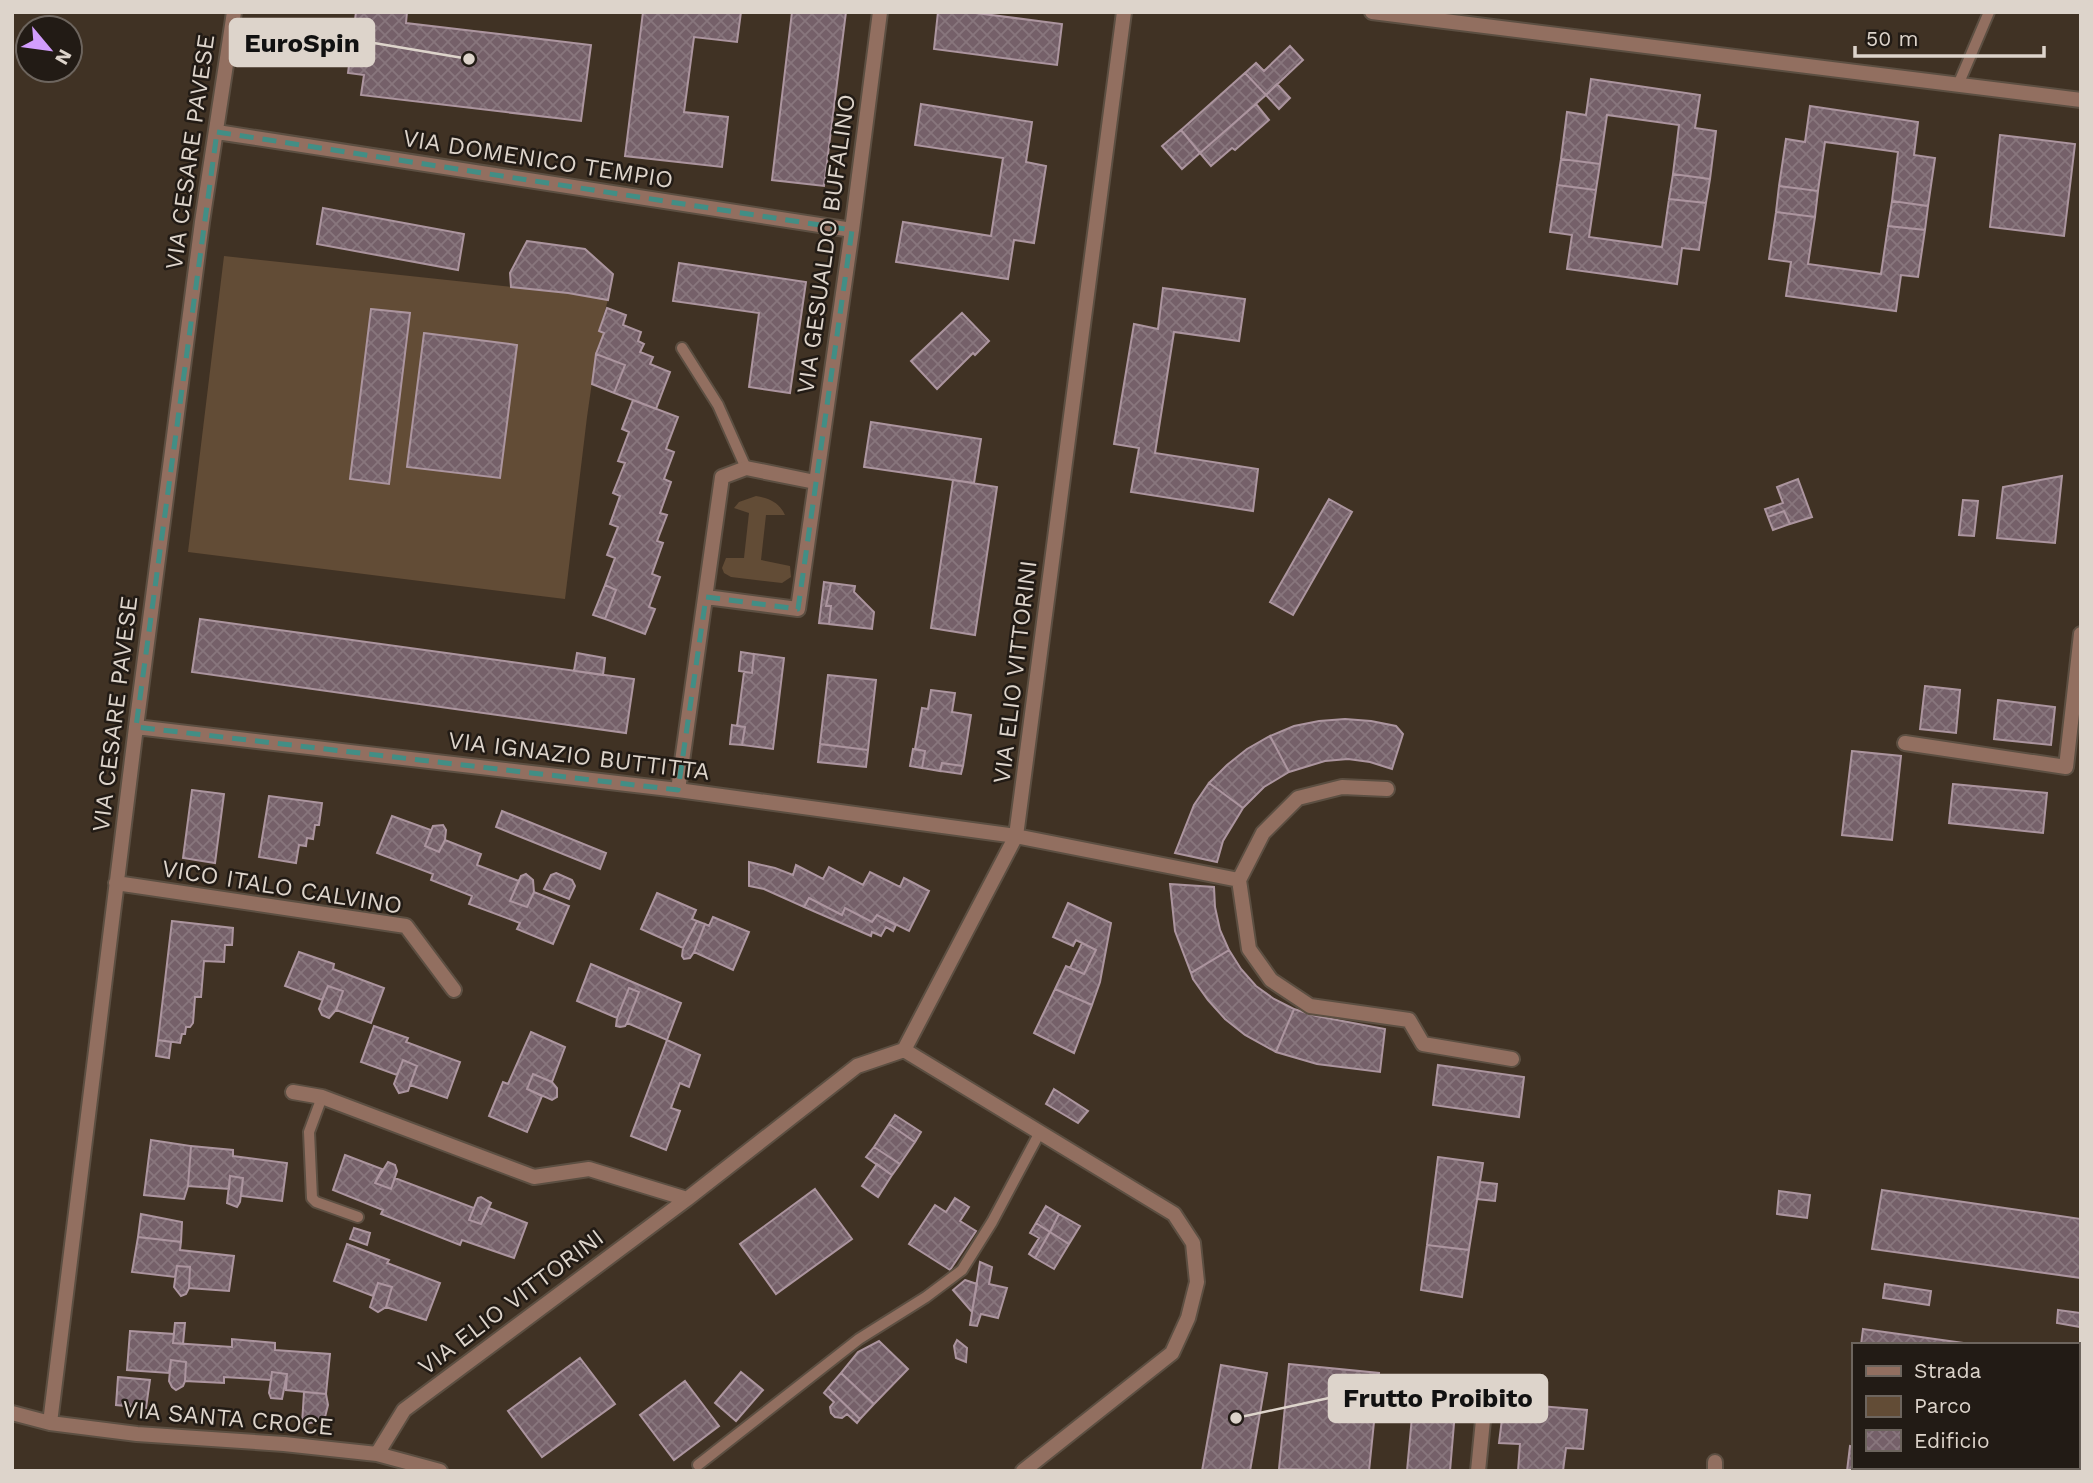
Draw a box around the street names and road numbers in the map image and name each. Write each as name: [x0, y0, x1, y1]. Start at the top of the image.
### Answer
street label: VIA CESARE PAVESE: [160, 32, 220, 272]
street label: VIA GESUALDO BUFALINO: [791, 92, 861, 396]
street label: VIA DOMENICO TEMPIO: [401, 124, 675, 194]
street label: VIA ELIO VITTORINI: [987, 559, 1043, 785]
street label: VIA CESARE PAVESE: [87, 594, 143, 834]
street label: VIA IGNAZIO BUTTITTA: [447, 726, 712, 786]
street label: VICO ITALO CALVINO: [160, 854, 404, 920]
street label: VIA ELIO VITTORINI: [413, 1223, 609, 1381]
street label: VIA SANTA CROCE: [121, 1395, 335, 1441]

